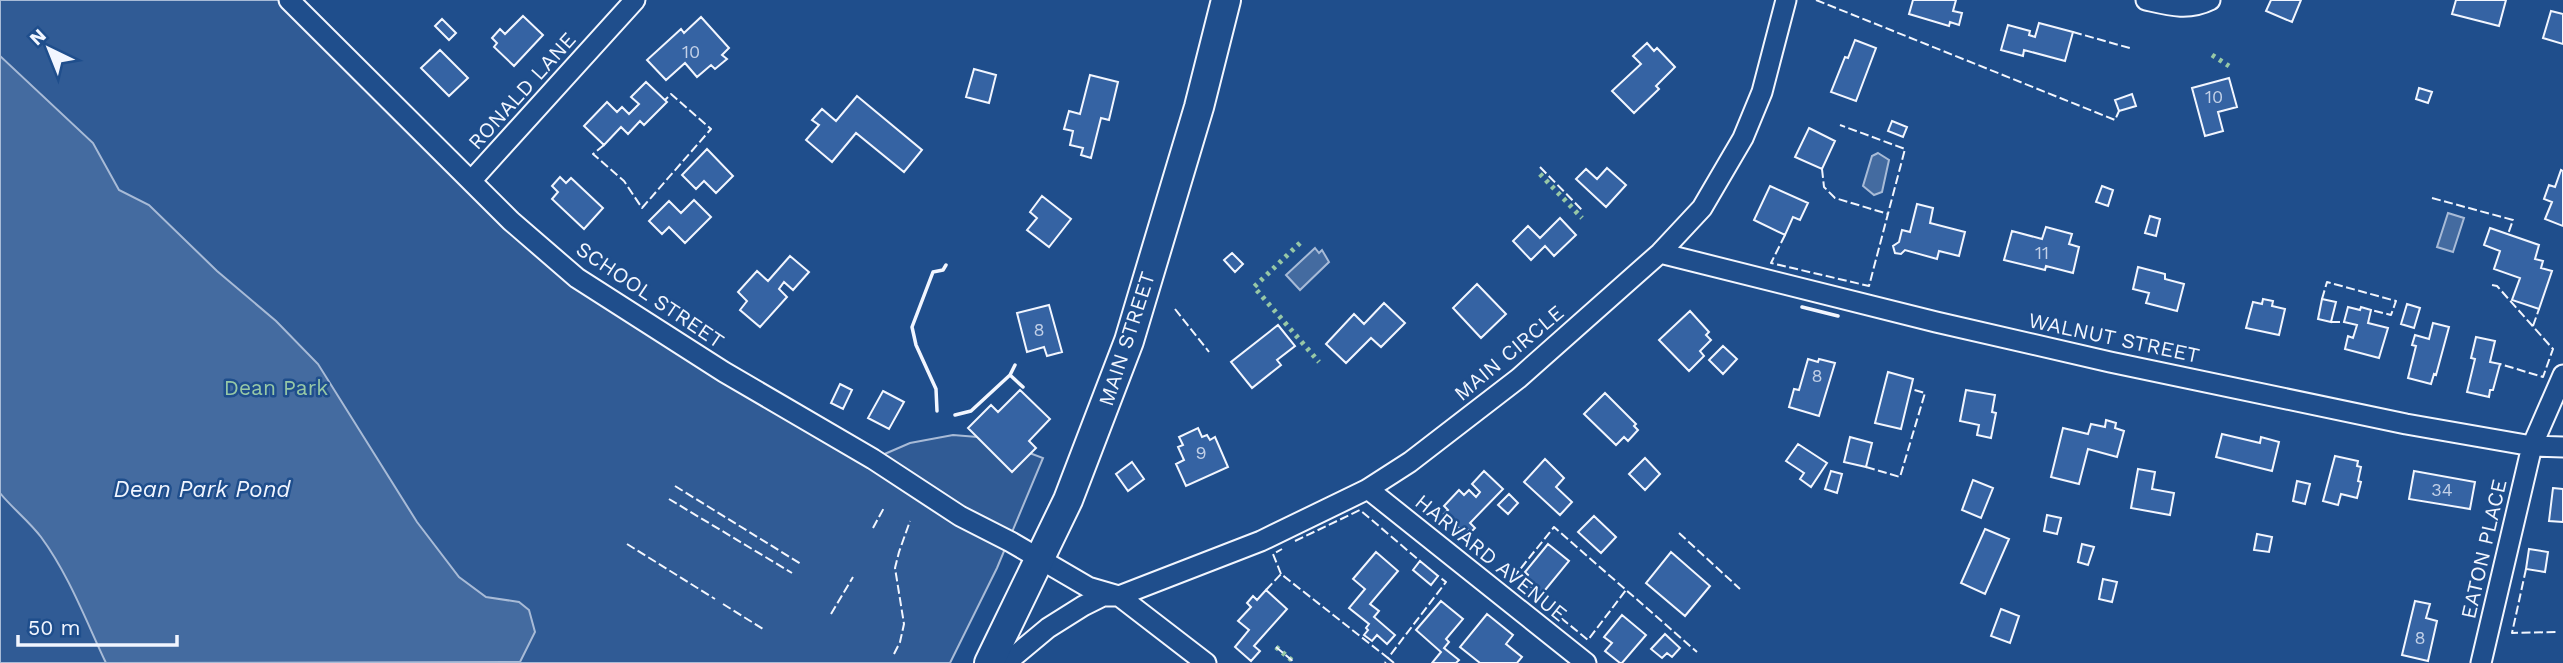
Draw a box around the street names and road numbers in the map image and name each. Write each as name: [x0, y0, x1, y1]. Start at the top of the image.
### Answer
street label: RONALD LANE: [463, 27, 581, 154]
street label: SCHOOL STREET: [572, 236, 729, 353]
street label: MAIN STREET: [1093, 268, 1160, 409]
street label: MAIN CIRCLE: [1449, 300, 1569, 406]
street label: WALNUT STREET: [2026, 307, 2202, 368]
street label: EATON PLACE: [2455, 477, 2512, 621]
street label: HARVARD AVENUE: [1410, 489, 1572, 626]

